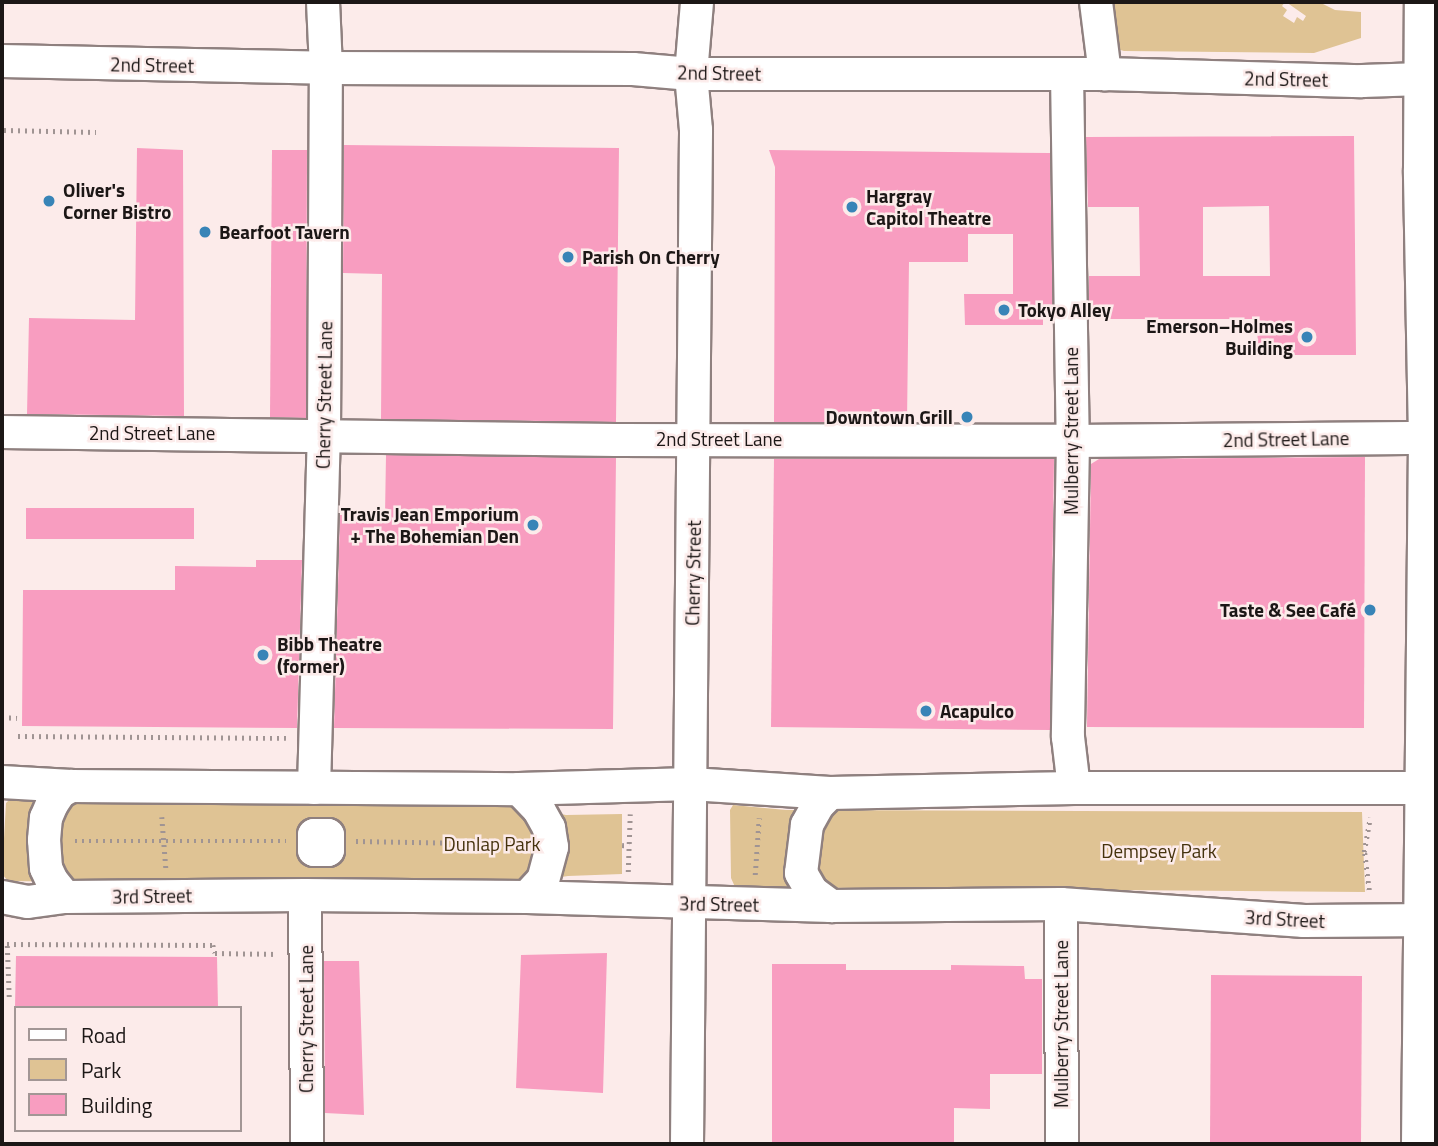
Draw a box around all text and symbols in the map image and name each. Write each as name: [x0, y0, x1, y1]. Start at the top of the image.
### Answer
street label: 2nd Street: [110, 53, 194, 77]
street label: 2nd Street: [677, 61, 761, 85]
street label: 2nd Street: [1244, 67, 1328, 91]
place label: Oliver's Corner Bistro: [63, 179, 171, 223]
place label: Hargray Capitol Theatre: [866, 185, 991, 229]
marker: Oliver's Corner Bistro: [41, 193, 57, 209]
marker: Hargray Capitol Theatre: [844, 199, 860, 215]
place label: Bearfoot Tavern: [219, 221, 350, 243]
marker: Bearfoot Tavern: [197, 224, 213, 240]
place label: Parish On Cherry: [582, 246, 720, 268]
marker: Parish On Cherry: [560, 249, 576, 265]
place label: Tokyo Alley: [1018, 299, 1111, 321]
marker: Tokyo Alley: [996, 302, 1012, 318]
place label: Emerson–Holmes Building: [1146, 315, 1293, 359]
street label: Cherry Street Lane: [311, 321, 337, 469]
marker: Emerson–Holmes Building: [1299, 329, 1315, 345]
street label: Mulberry Street Lane: [1060, 347, 1082, 515]
place label: Downtown Grill: [825, 406, 953, 428]
marker: Downtown Grill: [959, 409, 975, 425]
street label: 2nd Street Lane: [89, 422, 215, 444]
street label: 2nd Street Lane: [1222, 426, 1350, 452]
street label: 2nd Street Lane: [656, 428, 782, 450]
place label: Travis Jean Emporium + The Bohemian Den: [341, 503, 519, 547]
marker: Travis Jean Emporium + The Bohemian Den: [525, 517, 541, 533]
street label: Cherry Street: [681, 520, 705, 626]
place label: Taste & See Café: [1220, 599, 1356, 621]
marker: Taste & See Café: [1362, 602, 1378, 618]
place label: Bibb Theatre (former): [277, 633, 382, 677]
marker: Bibb Theatre (former): [255, 647, 271, 663]
place label: Acapulco: [940, 700, 1014, 722]
marker: Acapulco: [918, 703, 934, 719]
park label: Dunlap Park: [443, 833, 541, 855]
park label: Dempsey Park: [1101, 840, 1217, 862]
street label: 3rd Street: [112, 884, 192, 908]
street label: 3rd Street: [679, 892, 759, 916]
street label: 3rd Street: [1244, 906, 1326, 932]
street label: Mulberry Street Lane: [1050, 940, 1072, 1108]
street label: Cherry Street Lane: [295, 945, 317, 1093]
legend: [14, 1006, 242, 1132]
text: Road: [81, 1019, 126, 1051]
text: Park: [81, 1054, 121, 1086]
text: Building: [81, 1089, 152, 1121]

